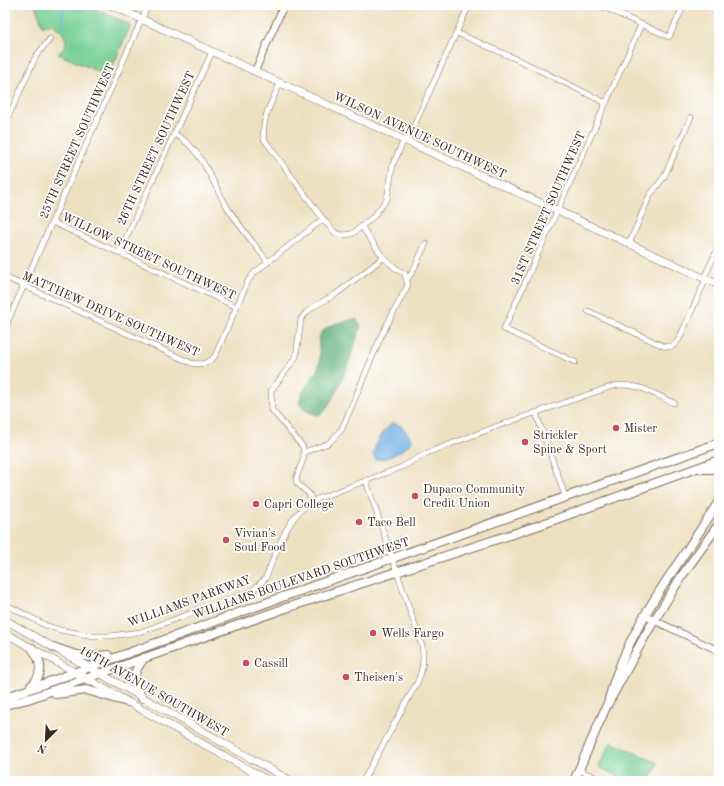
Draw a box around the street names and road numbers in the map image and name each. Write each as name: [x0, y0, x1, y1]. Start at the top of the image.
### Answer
street label: 25TH STREET SOUTHWEST: [37, 62, 118, 221]
street label: 26TH STREET SOUTHWEST: [116, 70, 198, 227]
street label: WILSON AVENUE SOUTHWEST: [331, 91, 508, 181]
street label: 31ST STREET SOUTHWEST: [510, 130, 588, 287]
street label: WILLOW STREET SOUTHWEST: [60, 211, 237, 303]
street label: MATTHEW DRIVE SOUTHWEST: [20, 270, 201, 360]
street label: WILLIAMS BOULEVARD SOUTHWEST: [191, 536, 411, 622]
street label: WILLIAMS PARKWAY: [126, 574, 253, 630]
street label: 16TH AVENUE SOUTHWEST: [77, 644, 230, 740]

